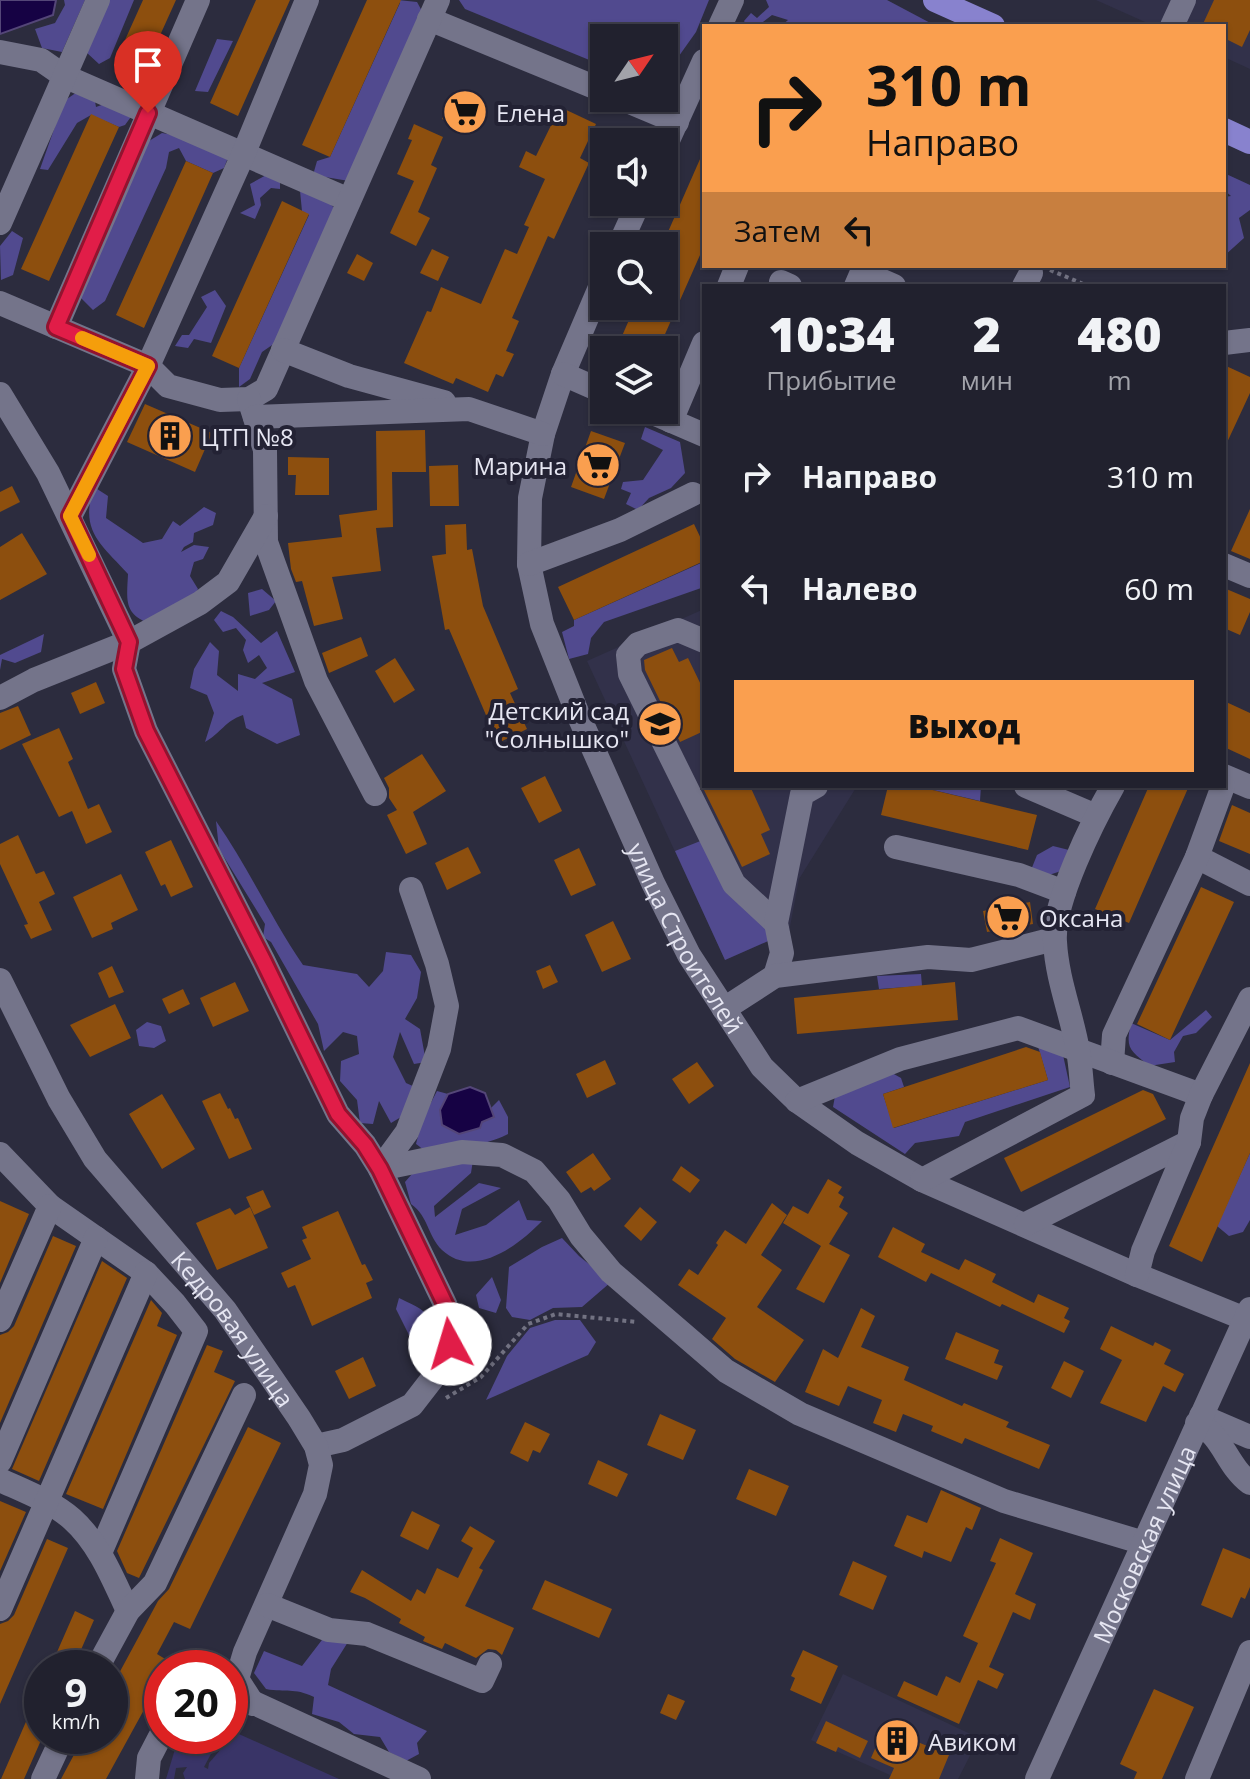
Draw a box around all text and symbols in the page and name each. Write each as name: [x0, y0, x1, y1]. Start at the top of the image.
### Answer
north arrow: [590, 24, 678, 112]
map controls: [590, 24, 678, 424]
pin: [114, 31, 182, 113]
icon: arrive: [126, 43, 170, 87]
text: 310 m: [866, 46, 1032, 122]
icon: right: [734, 56, 838, 160]
supermarket icon: Елена: [441, 88, 489, 136]
place label: Елена: [496, 96, 565, 129]
text: Направо: [866, 118, 1019, 167]
button: sound: [590, 128, 678, 216]
icon: left: [837, 208, 881, 252]
text: Затем: [734, 210, 821, 251]
button: search: [590, 232, 678, 320]
text: 10:34: [768, 301, 895, 366]
text: 2: [973, 301, 1001, 366]
text: 480: [1077, 301, 1162, 366]
button: layers: [590, 336, 678, 424]
text: Прибытие: [766, 362, 897, 398]
text: мин: [961, 362, 1013, 398]
text: m: [1107, 362, 1131, 398]
building icon: ЦТП №8: [146, 412, 194, 460]
place label: ЦТП №8: [201, 420, 294, 453]
supermarket icon: Марина: [574, 441, 622, 489]
place label: Марина: [474, 449, 567, 482]
icon: right: [734, 454, 778, 498]
text: Направо: [802, 456, 937, 497]
text: 310 m: [1107, 456, 1194, 497]
icon: left: [734, 566, 778, 610]
text: Налево: [802, 568, 918, 609]
text: 60 m: [1124, 568, 1194, 609]
button: Выход: [734, 680, 1194, 772]
place label: Детский сад "Солнышко": [485, 694, 629, 755]
school or university icon: Детский сад "Солнышко": [636, 700, 684, 748]
street label: улица Строителей: [620, 837, 752, 1040]
supermarket icon: Оксана: [984, 893, 1032, 941]
place label: Оксана: [1039, 901, 1123, 934]
street label: Кедровая улица: [164, 1243, 303, 1413]
position arrow: [408, 1302, 492, 1386]
street label: Московская улица: [1084, 1440, 1203, 1648]
speed limit sign: 20: [144, 1650, 248, 1754]
text: 9: [65, 1664, 87, 1719]
text: km/h: [52, 1708, 100, 1735]
building icon: Авиком: [873, 1717, 921, 1765]
place label: Авиком: [928, 1725, 1017, 1758]

